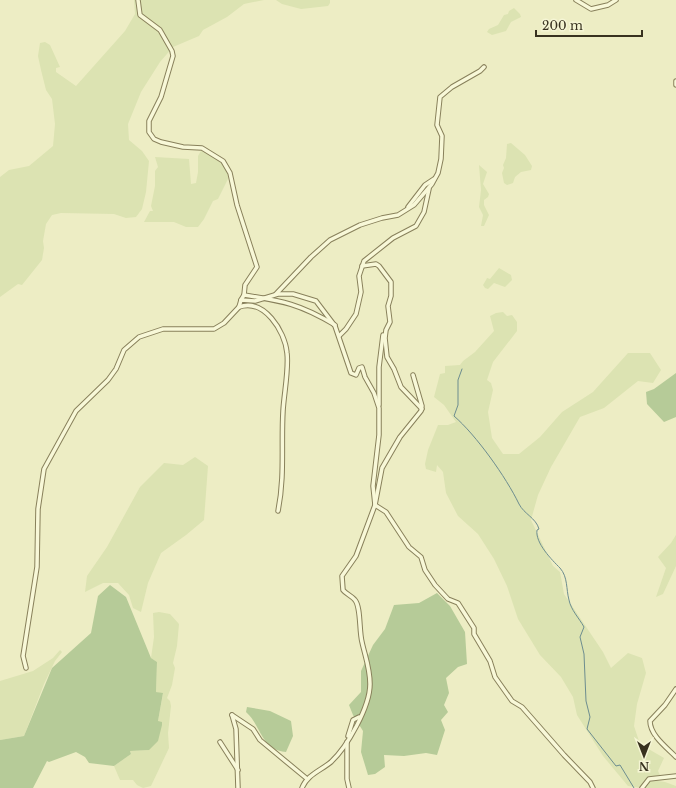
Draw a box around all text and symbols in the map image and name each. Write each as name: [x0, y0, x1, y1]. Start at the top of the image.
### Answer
scale bar: [536, 12, 642, 38]
text: 200 m: [542, 18, 583, 33]
north arrow: [624, 736, 664, 776]
text: N: [638, 759, 649, 773]

